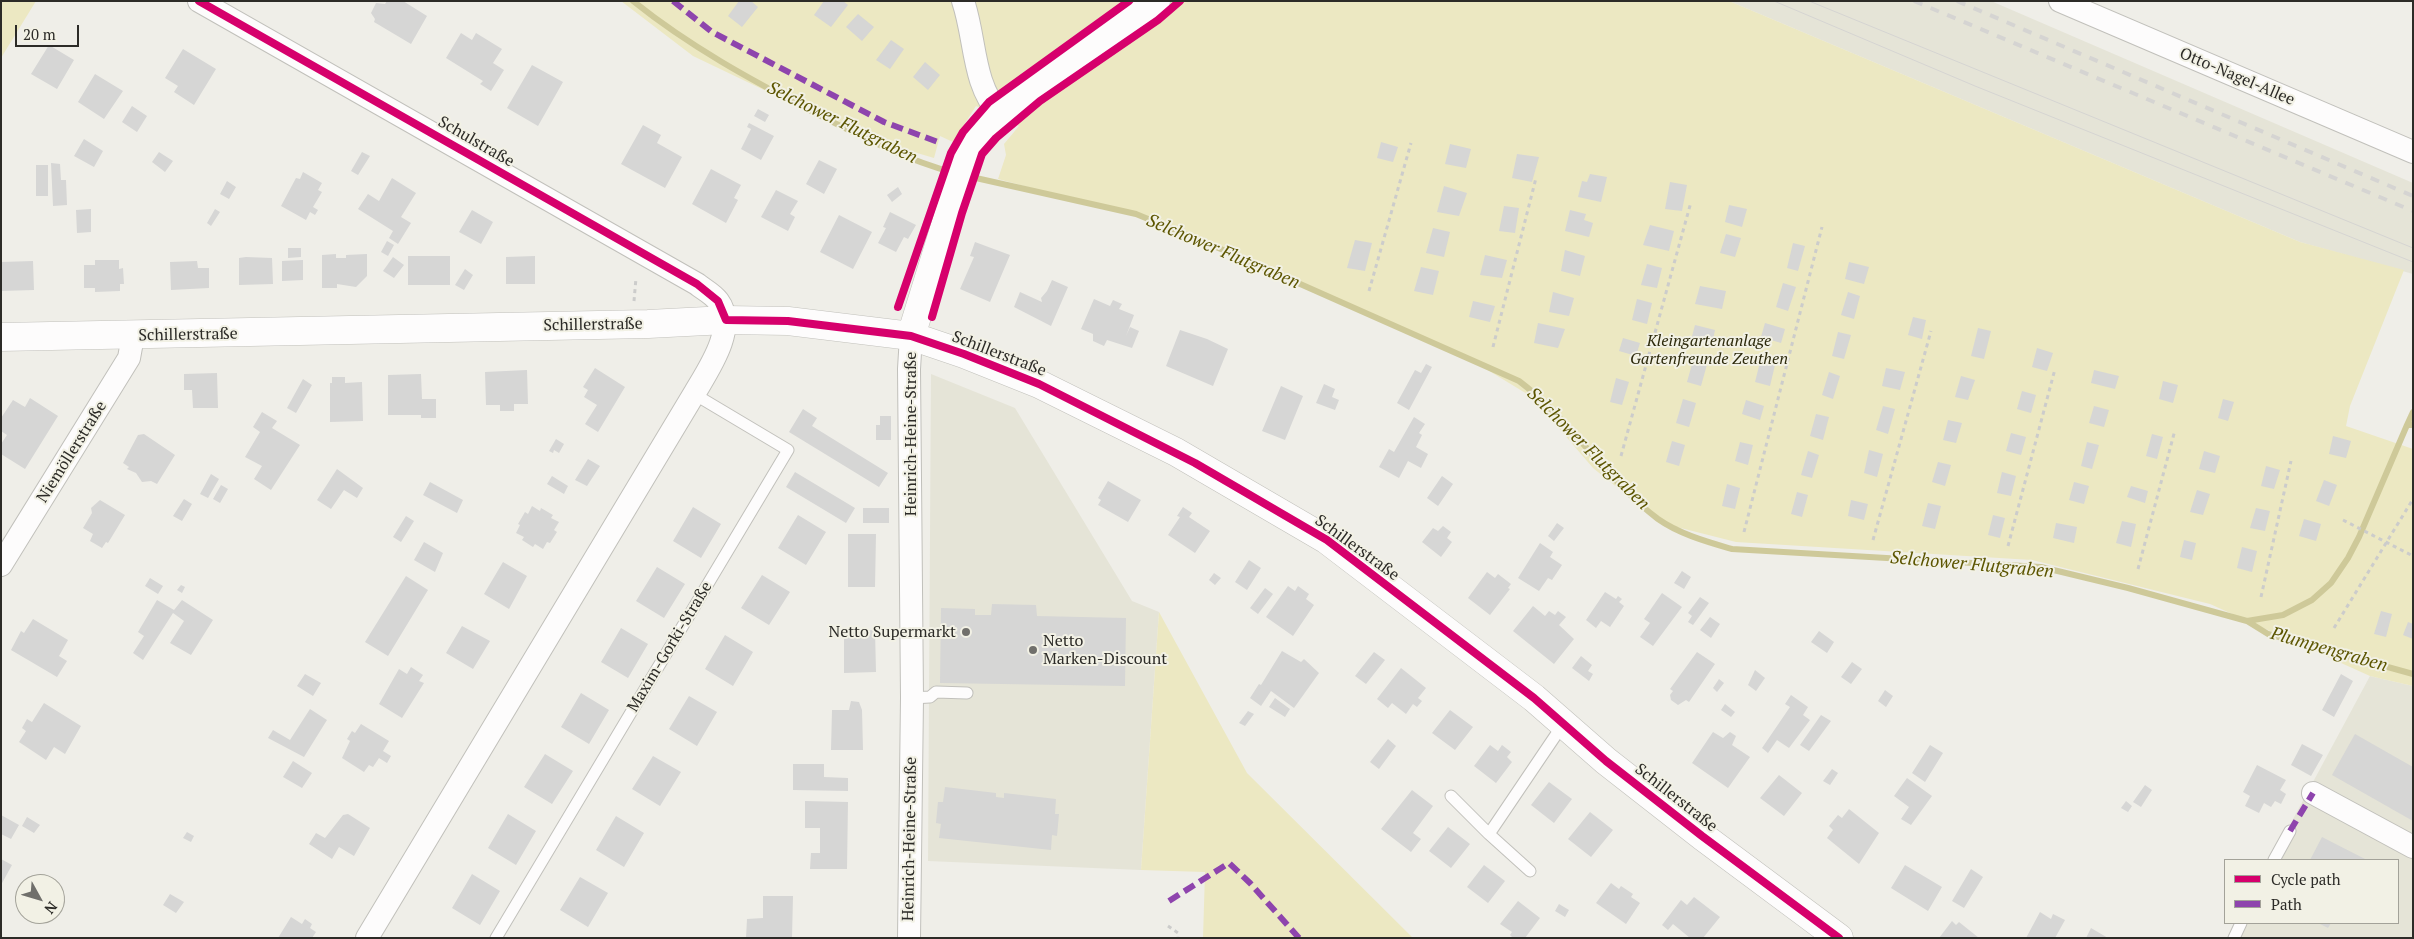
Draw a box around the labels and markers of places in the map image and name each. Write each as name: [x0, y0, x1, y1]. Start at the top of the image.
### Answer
place label: Netto Supermarkt: [828, 622, 956, 642]
marker: Netto Supermarkt: [960, 626, 972, 638]
place label: Netto Marken-Discount: [1043, 631, 1167, 669]
marker: Netto Marken-Discount: [1027, 644, 1039, 656]

